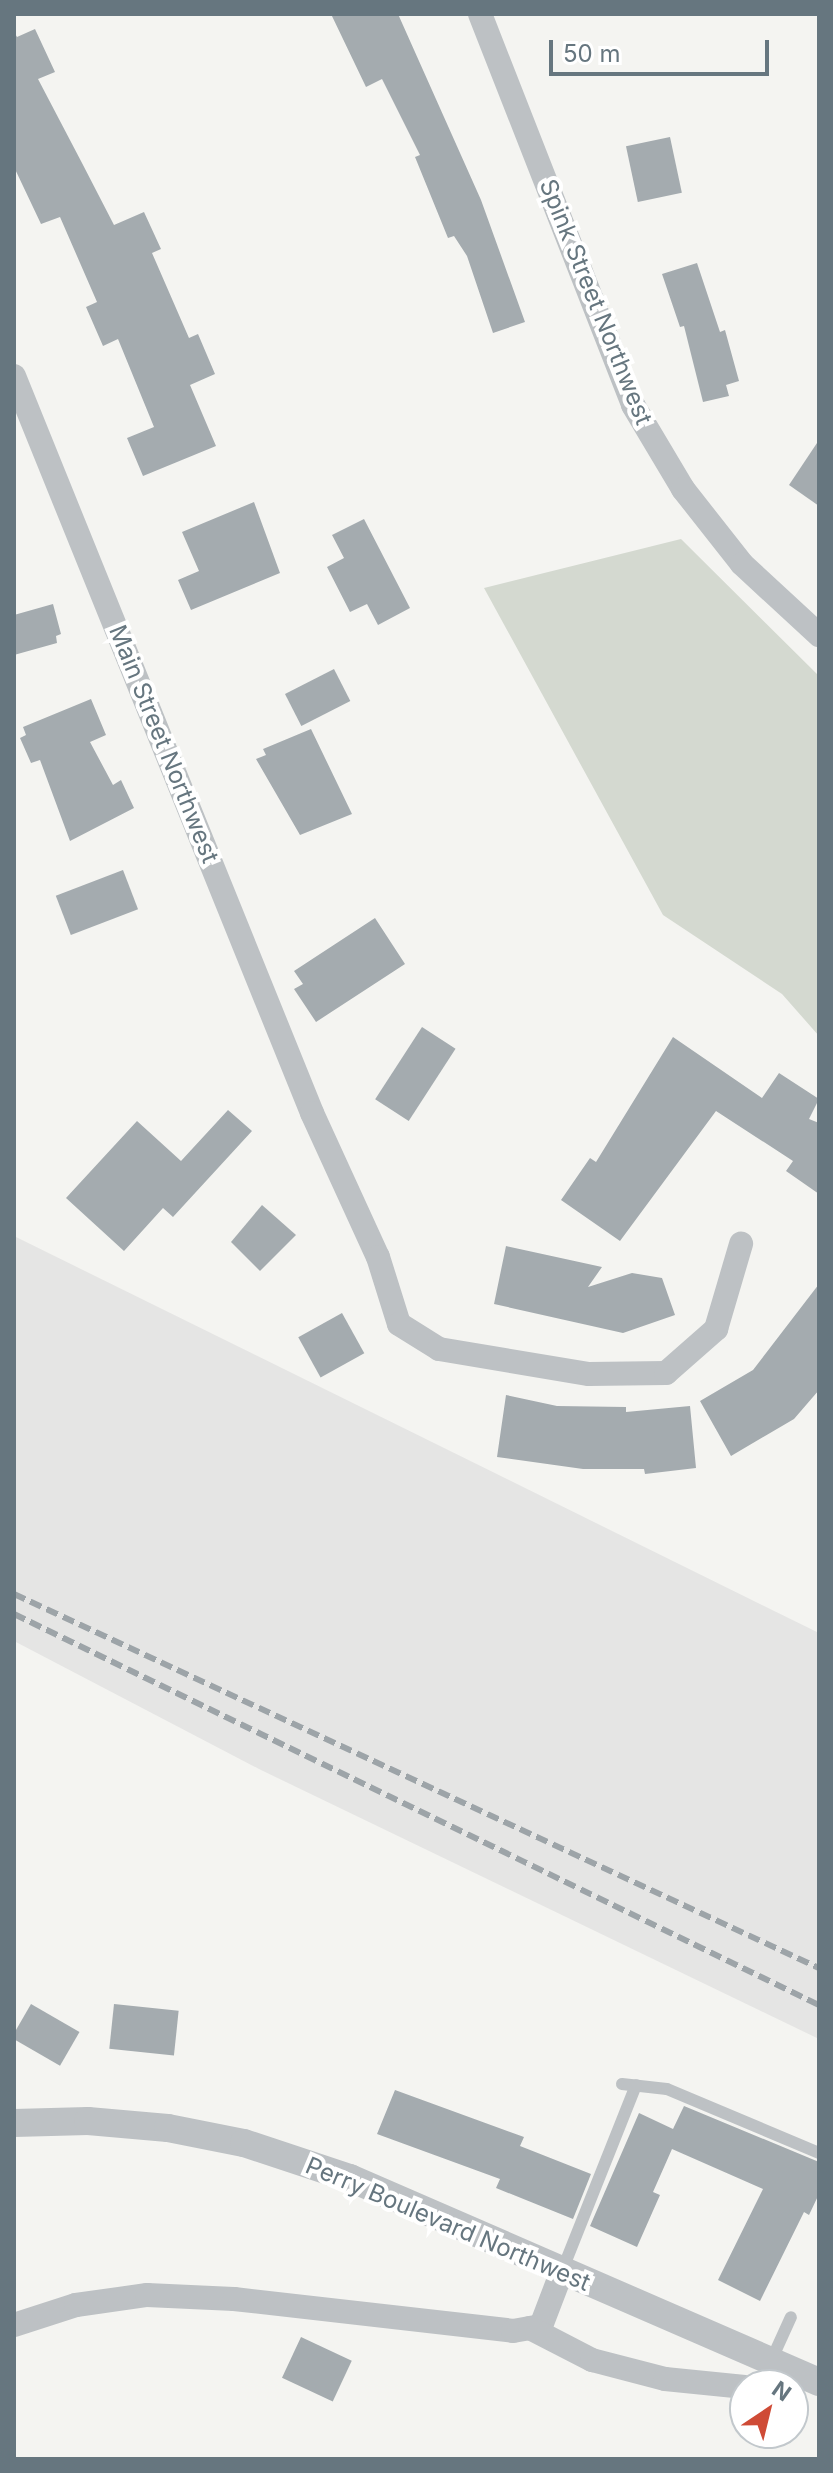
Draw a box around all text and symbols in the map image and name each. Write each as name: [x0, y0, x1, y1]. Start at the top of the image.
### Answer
scale bar: [553, 24, 773, 74]
text: 50 m: [563, 39, 621, 68]
street label: Spink Street Northwest: [534, 175, 658, 429]
street label: Main Street Northwest: [103, 621, 225, 867]
street label: Perry Boulevard Northwest: [301, 2151, 595, 2297]
north arrow: [729, 2369, 809, 2449]
text: N: [767, 2376, 796, 2406]

